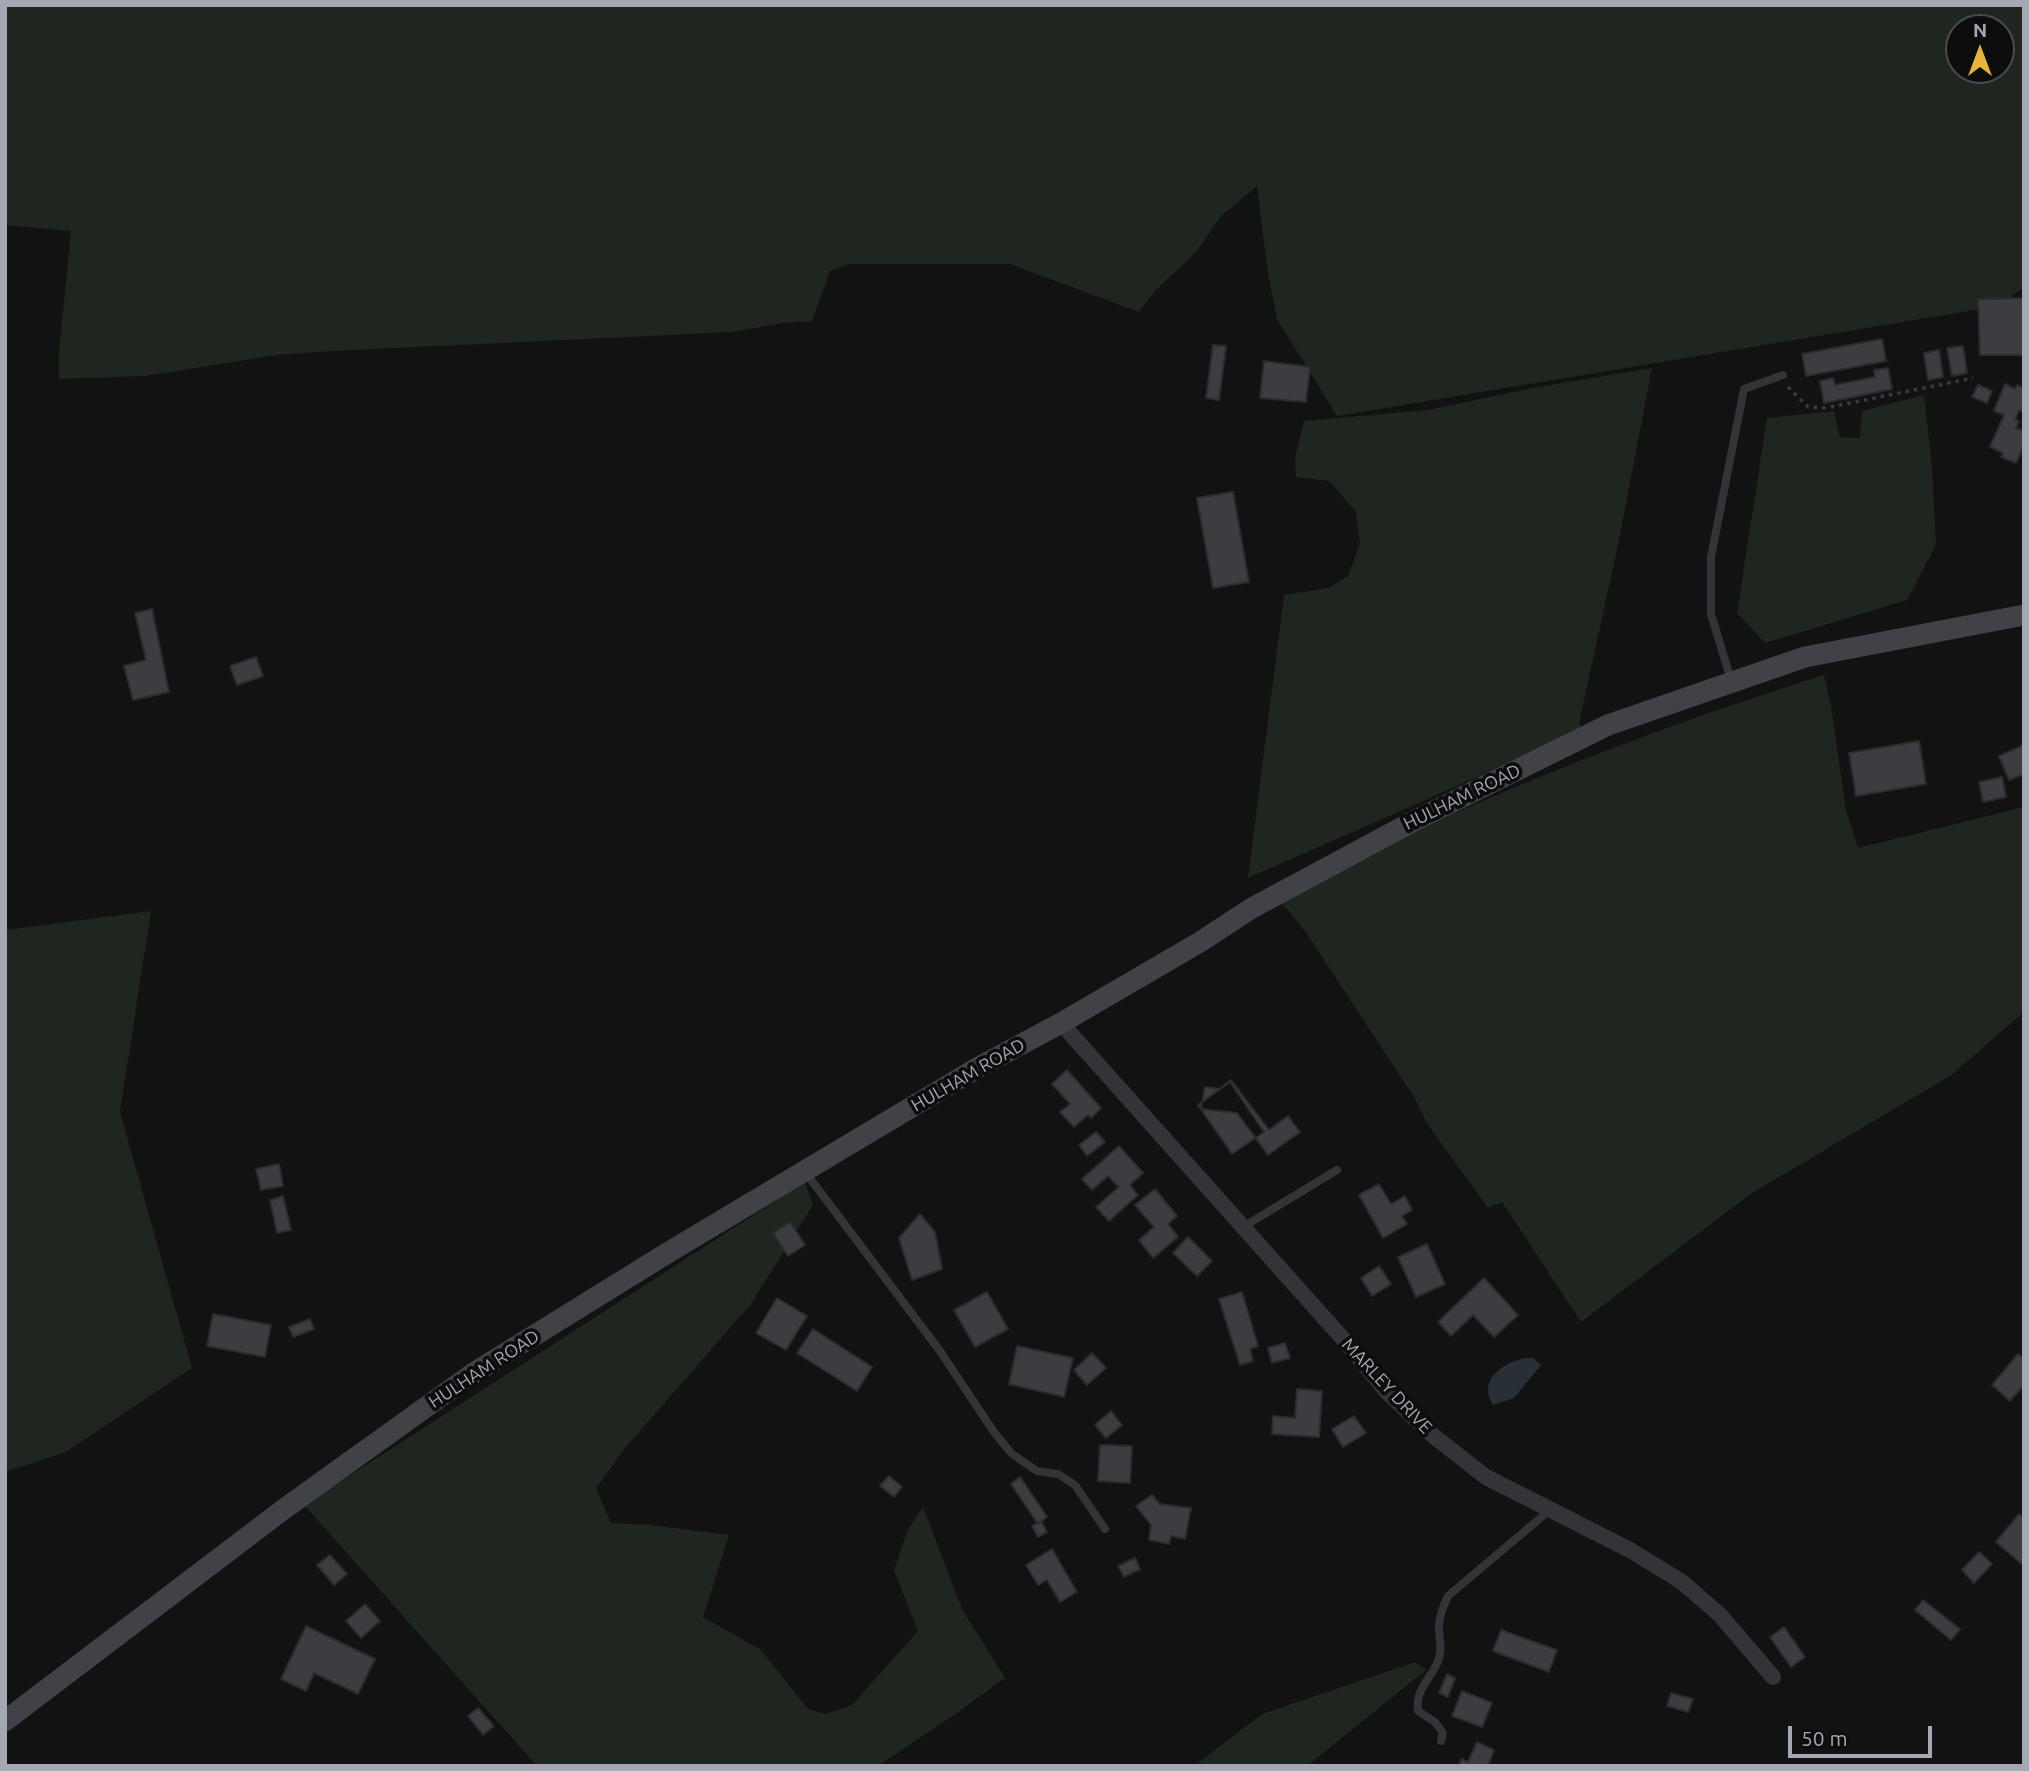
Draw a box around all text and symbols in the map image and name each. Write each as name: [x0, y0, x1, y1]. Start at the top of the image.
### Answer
north arrow: [1945, 14, 2015, 84]
text: N: [1973, 19, 1987, 41]
street label: HULHAM ROAD: [1400, 759, 1524, 835]
street label: HULHAM ROAD: [907, 1034, 1029, 1116]
street label: HULHAM ROAD: [425, 1325, 543, 1413]
street label: MARLEY DRIVE: [1337, 1334, 1437, 1438]
scale bar: [1791, 1712, 1934, 1756]
text: 50 m: [1801, 1726, 1848, 1750]

